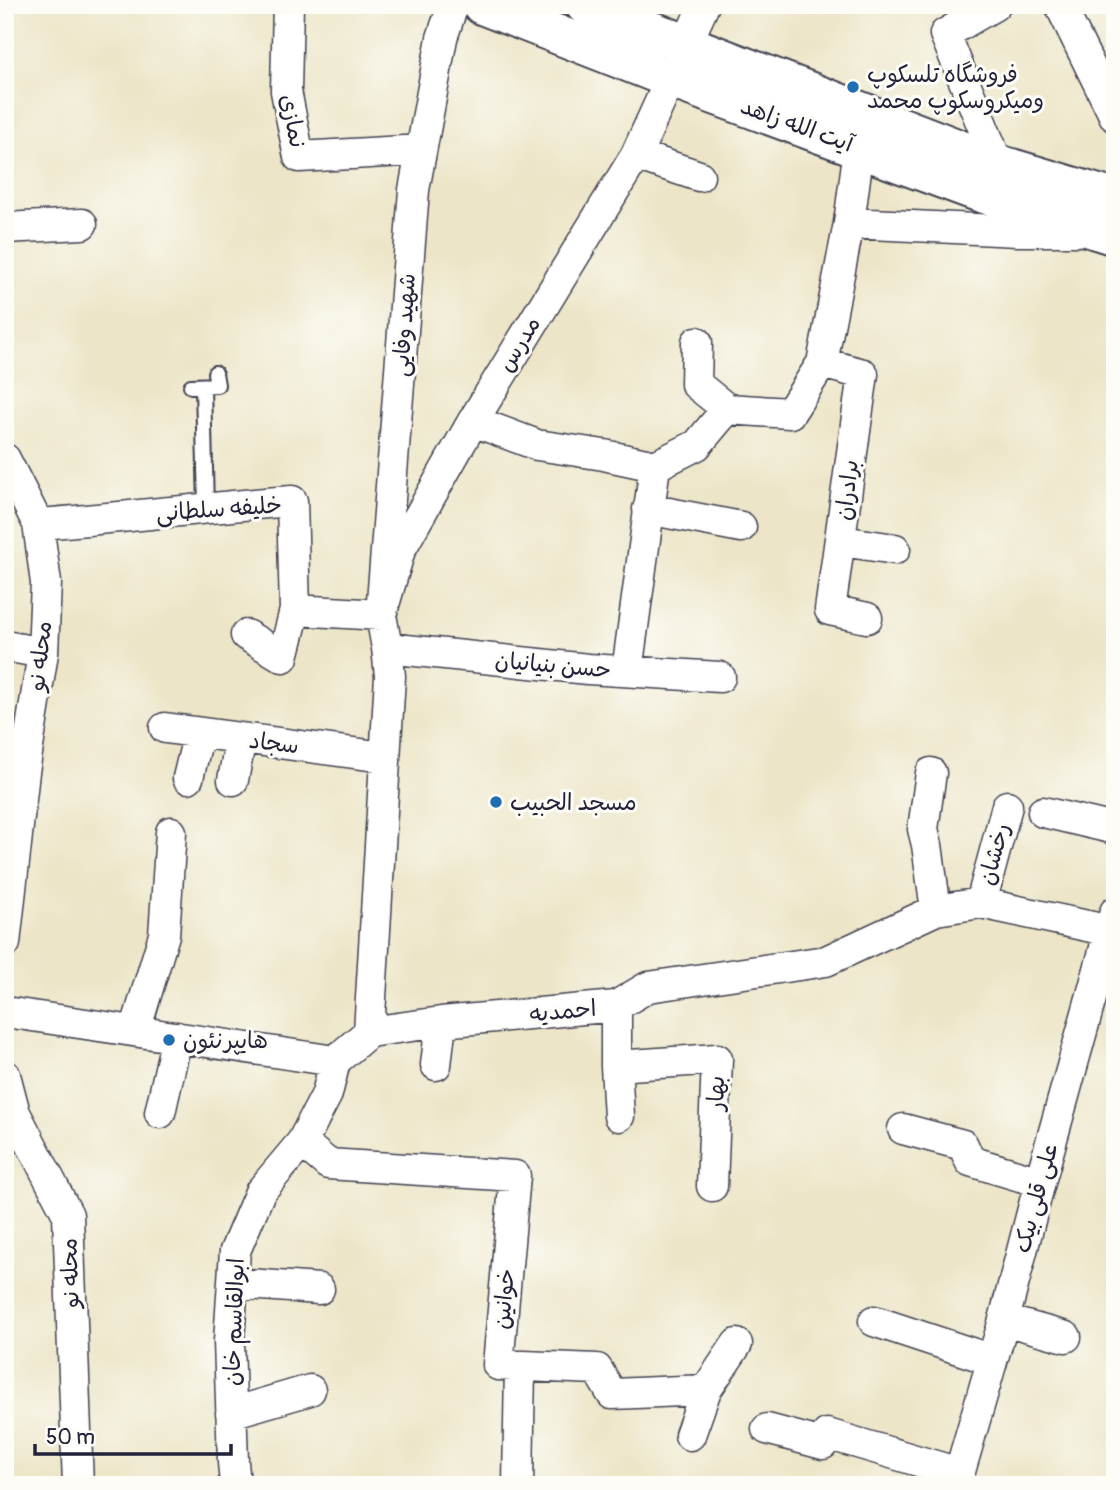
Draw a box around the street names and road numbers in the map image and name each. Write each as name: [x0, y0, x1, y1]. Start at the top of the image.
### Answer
street label: آیت الله زاهد: [737, 91, 859, 159]
street label: نمازی: [274, 92, 312, 150]
street label: شهید وفایی: [386, 272, 422, 378]
street label: مدرس: [491, 311, 547, 377]
street label: برادران: [829, 458, 865, 522]
street label: خلیفه سلطانی: [155, 490, 283, 528]
street label: محله نو: [22, 620, 58, 694]
street label: حسن بنیانیان: [494, 645, 612, 685]
street label: سجاد: [247, 726, 301, 760]
street label: رخشان: [972, 820, 1016, 888]
street label: احمدیه: [528, 994, 598, 1028]
street label: بهار: [701, 1075, 731, 1113]
street label: علی قلی بیک: [1007, 1140, 1065, 1256]
street label: محله نو: [54, 1237, 86, 1311]
street label: ابوالقاسم خان: [217, 1257, 254, 1387]
street label: خوانین: [487, 1267, 521, 1331]

